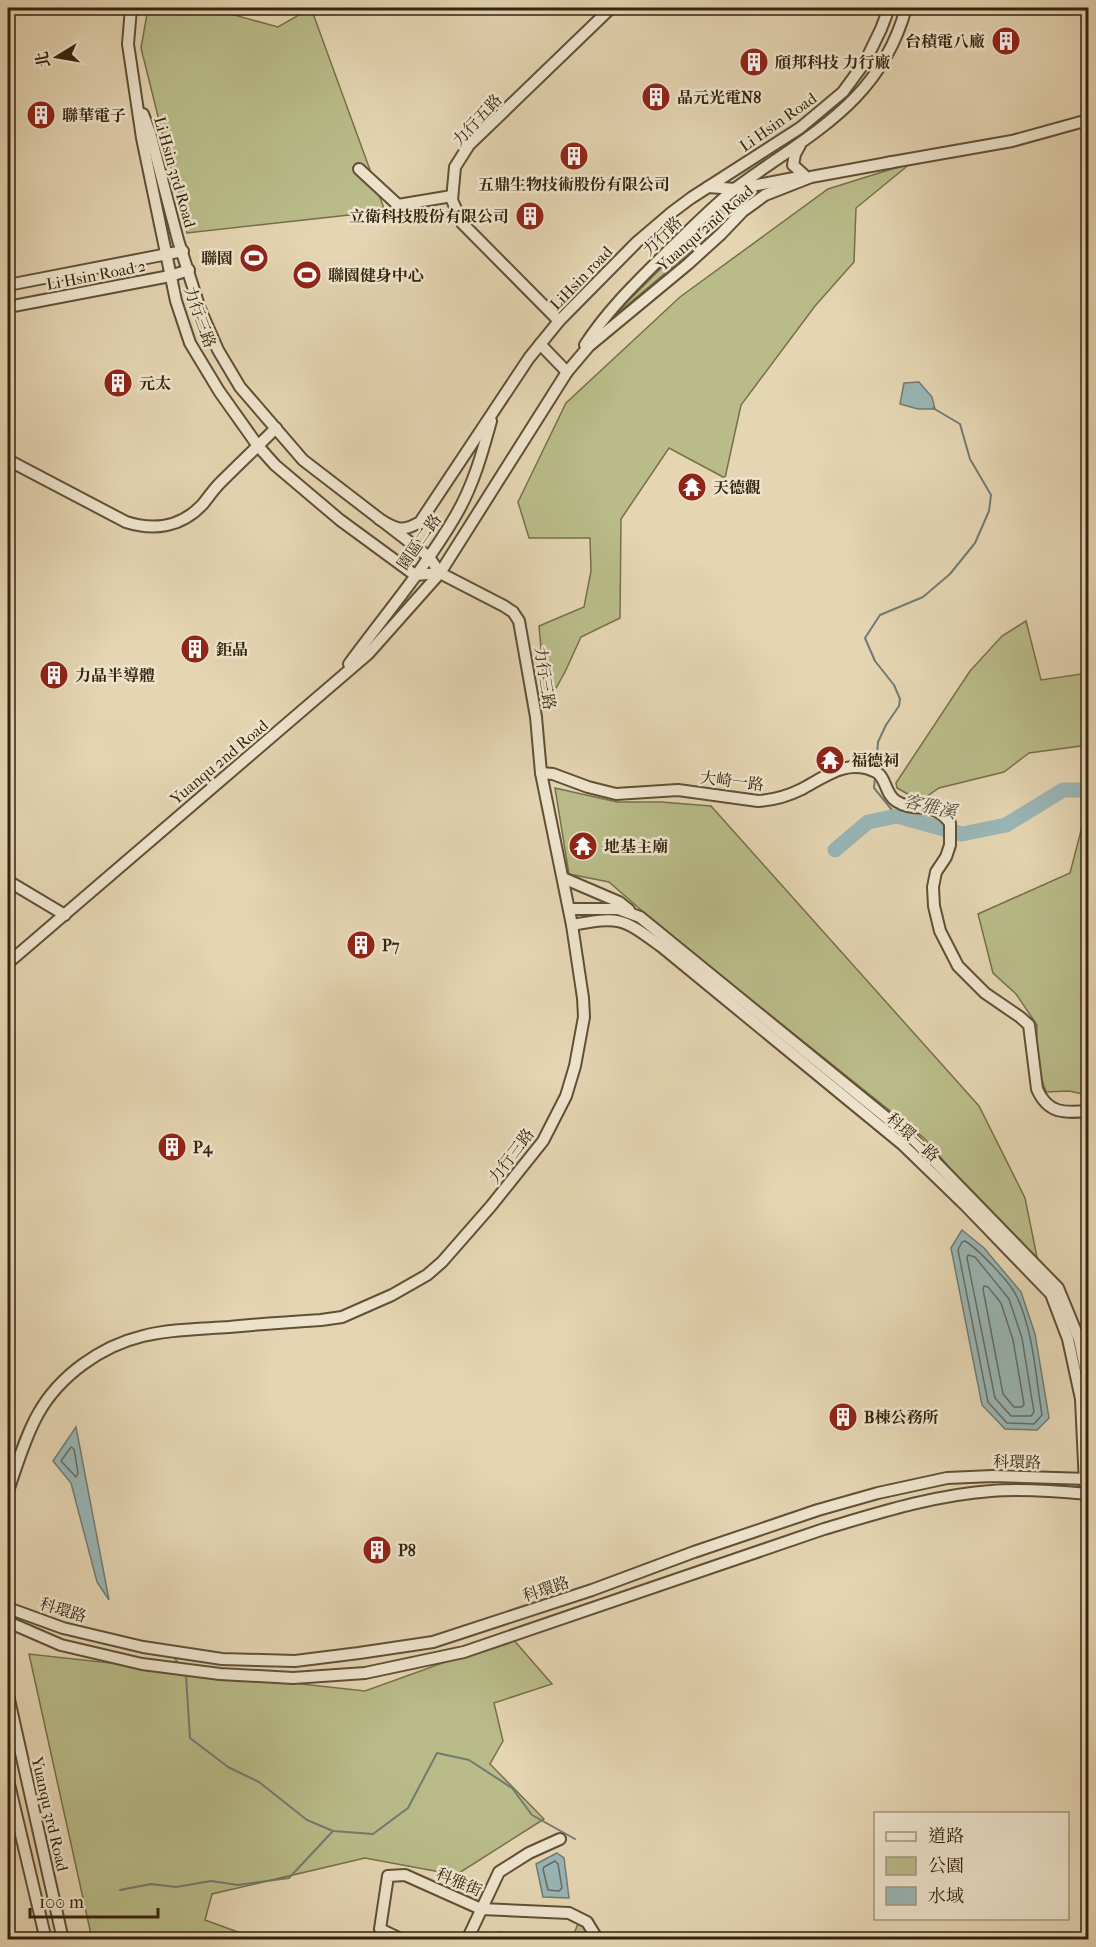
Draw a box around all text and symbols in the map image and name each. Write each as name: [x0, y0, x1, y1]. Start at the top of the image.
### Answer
building icon: 台積電八廠: [990, 25, 1022, 57]
north arrow: [27, 27, 87, 87]
place label: 台積電八廠: [905, 32, 985, 51]
building icon: 頎邦科技 力行廠: [738, 46, 770, 78]
text: 北: [32, 50, 54, 69]
place label: 頎邦科技 力行廠: [775, 53, 890, 72]
building icon: 晶元光電N8: [640, 81, 672, 113]
place label: 晶元光電N8: [677, 88, 761, 107]
street label: Li Hsin Road: [736, 88, 820, 155]
street label: 力行五路: [448, 90, 506, 150]
building icon: 聯華電子: [25, 99, 57, 131]
place label: 聯華電子: [62, 106, 126, 125]
street label: Li Hsin 3rd Road: [150, 114, 200, 230]
building icon: 五鼎生物技術股份有限公司: [558, 140, 590, 172]
place label: 五鼎生物技術股份有限公司: [478, 175, 670, 194]
street label: Yuanqu 2nd Road: [652, 181, 757, 276]
building icon: 立衛科技股份有限公司: [514, 200, 546, 232]
place label: 立衛科技股份有限公司: [349, 207, 509, 226]
street label: 力行路: [638, 212, 686, 260]
sports icon: 聯園: [238, 242, 270, 274]
street label: LiHsin road: [546, 242, 616, 314]
place label: 聯園: [201, 249, 233, 268]
street label: Li Hsin Road 2: [45, 256, 147, 294]
sports icon: 聯園健身中心: [291, 259, 323, 291]
place label: 聯園健身中心: [328, 266, 424, 285]
street label: 力行三路: [180, 284, 220, 350]
building icon: 元太: [102, 367, 134, 399]
place label: 元太: [139, 374, 171, 393]
temple icon: 天德觀: [676, 471, 708, 503]
place label: 天德觀: [713, 478, 761, 497]
street label: 園區二路: [393, 510, 445, 574]
building icon: 鉅晶: [179, 633, 211, 665]
place label: 鉅晶: [216, 640, 248, 659]
street label: 力行三路: [531, 645, 559, 711]
building icon: 力晶半導體: [38, 659, 70, 691]
place label: 力晶半導體: [75, 666, 155, 685]
street label: Yuanqu 2nd Road: [166, 716, 272, 809]
temple icon: 福德祠: [814, 744, 846, 776]
place label: 福德祠: [851, 751, 899, 770]
street label: 大崎一路: [699, 768, 765, 794]
water label: 客雅溪: [901, 791, 961, 824]
temple icon: 地基主廟: [567, 830, 599, 862]
place label: 地基主廟: [604, 837, 668, 856]
building icon: P7: [345, 929, 377, 961]
place label: P7: [382, 936, 400, 955]
street label: 科環一路: [883, 1109, 943, 1165]
street label: 力行三路: [484, 1125, 538, 1187]
building icon: P4: [156, 1131, 188, 1163]
place label: P4: [193, 1138, 214, 1158]
building icon: B棟公務所: [827, 1401, 859, 1433]
place label: B棟公務所: [864, 1408, 938, 1427]
street label: 科環路: [993, 1452, 1041, 1472]
building icon: P8: [361, 1534, 393, 1566]
place label: P8: [398, 1541, 416, 1560]
street label: 科環路: [520, 1573, 572, 1605]
street label: 科環路: [37, 1594, 89, 1626]
street label: Yuanqu 3rd Road: [27, 1754, 72, 1873]
legend: [874, 1812, 1069, 1920]
text: 道路: [928, 1826, 964, 1847]
text: 公園: [928, 1856, 964, 1877]
street label: 科雅街: [433, 1864, 485, 1900]
scale bar: [30, 1881, 158, 1919]
text: 水域: [928, 1886, 964, 1907]
text: 100 m: [39, 1892, 84, 1913]

